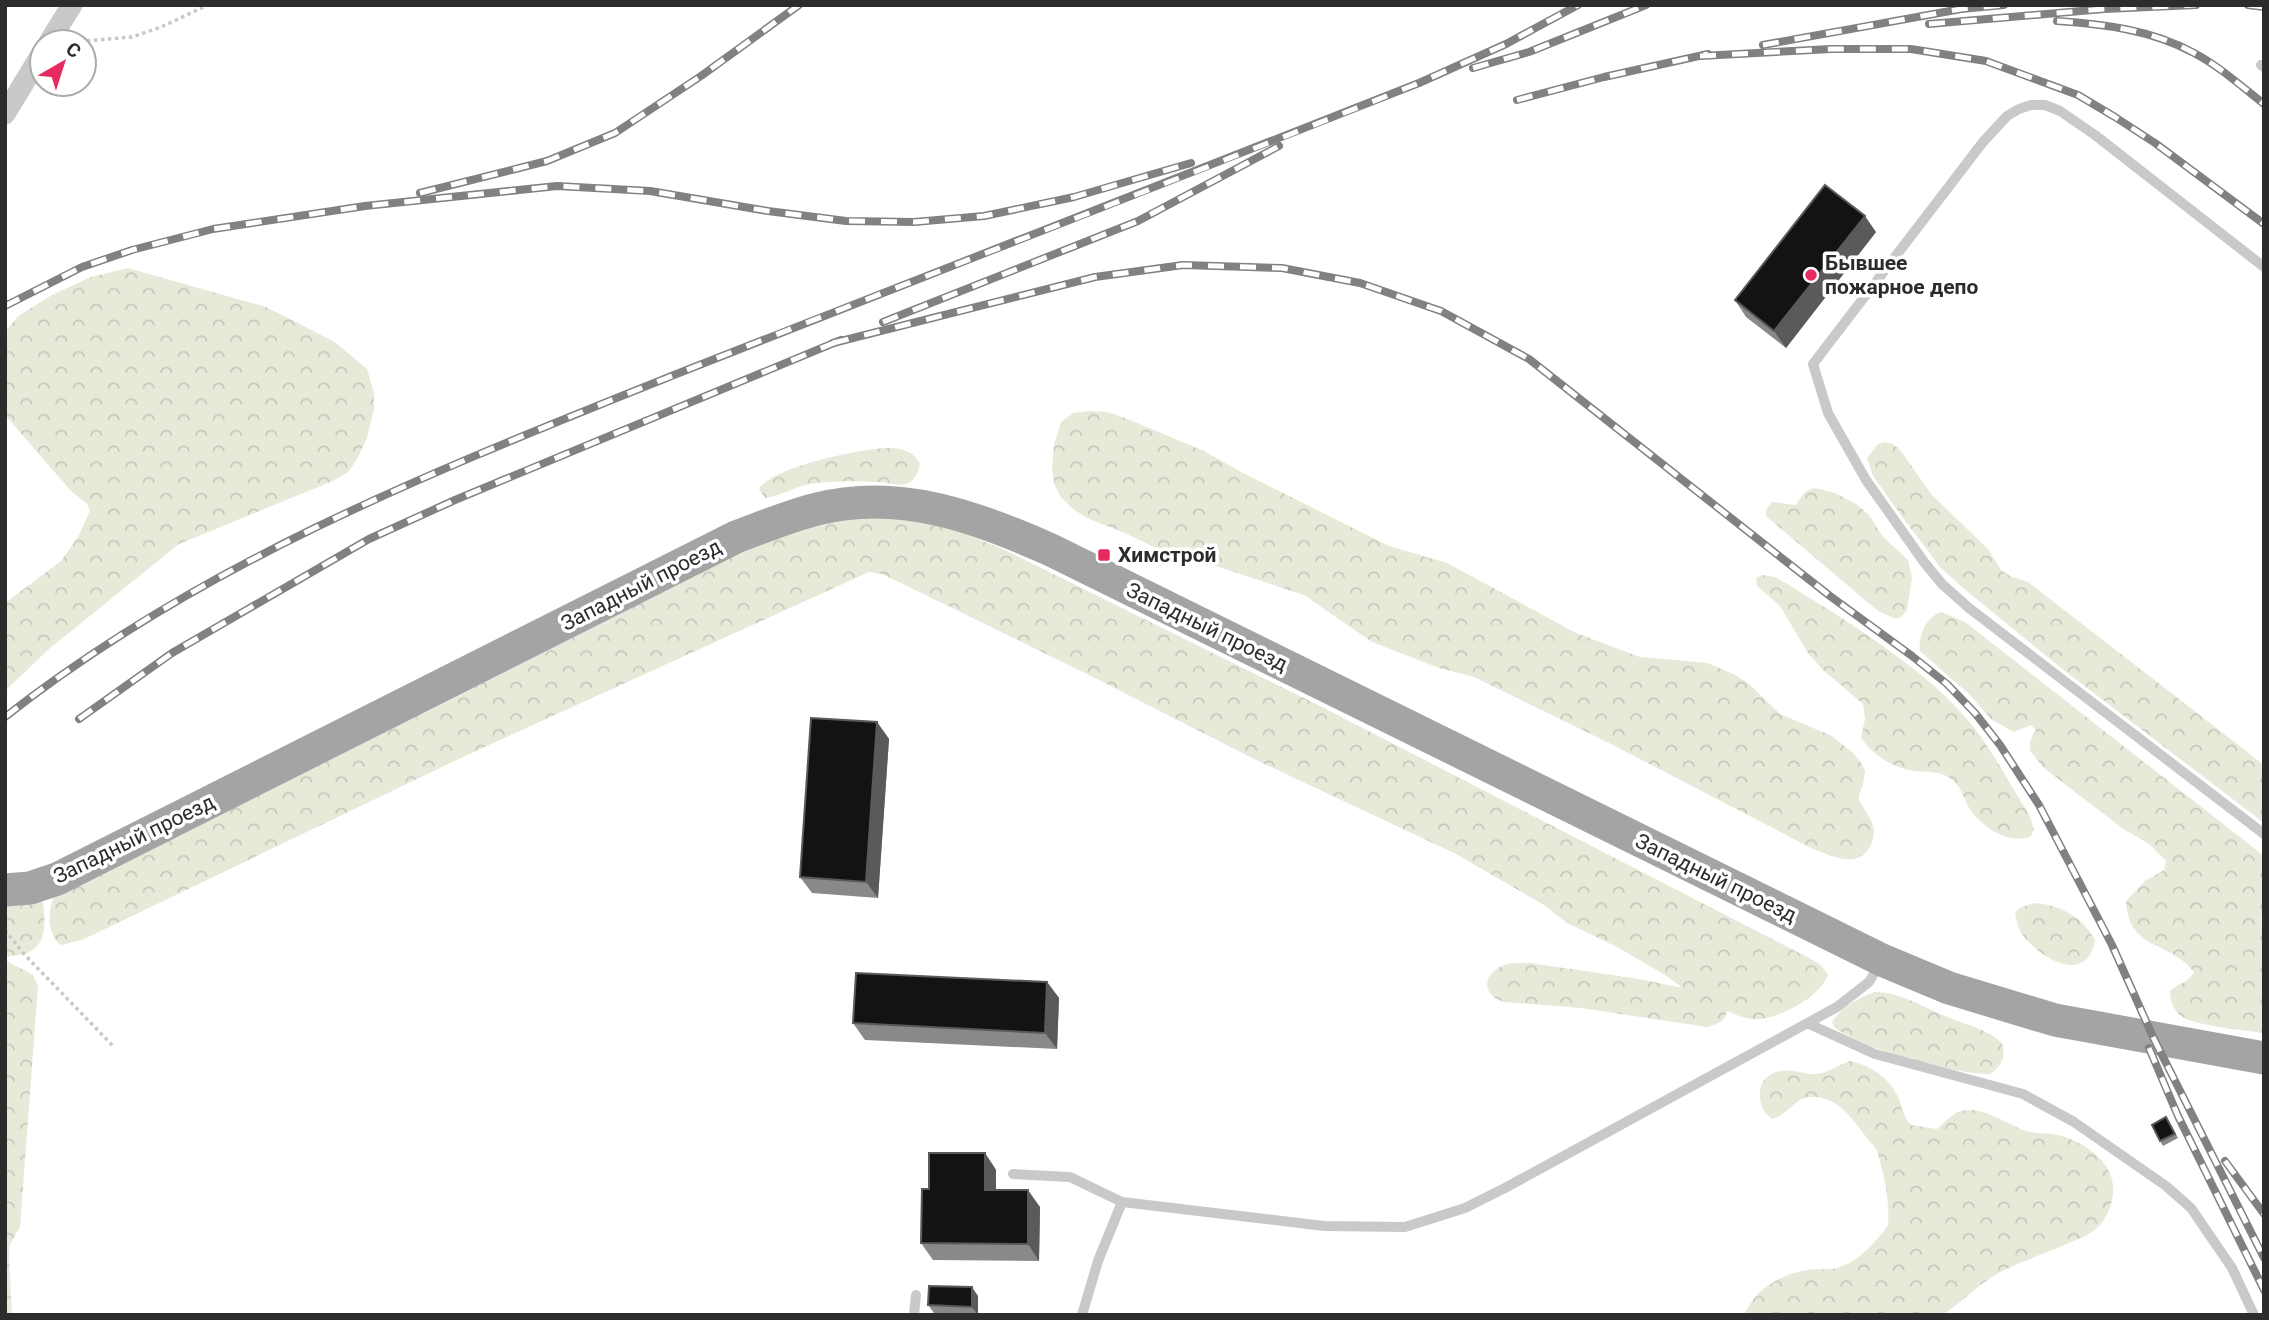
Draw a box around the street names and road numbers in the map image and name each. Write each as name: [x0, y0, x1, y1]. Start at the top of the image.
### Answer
street label: Западный проезд: [557, 534, 725, 636]
street label: Западный проезд: [1123, 578, 1292, 677]
street label: Западный проезд: [50, 789, 219, 888]
street label: Западный проезд: [1632, 829, 1801, 928]

